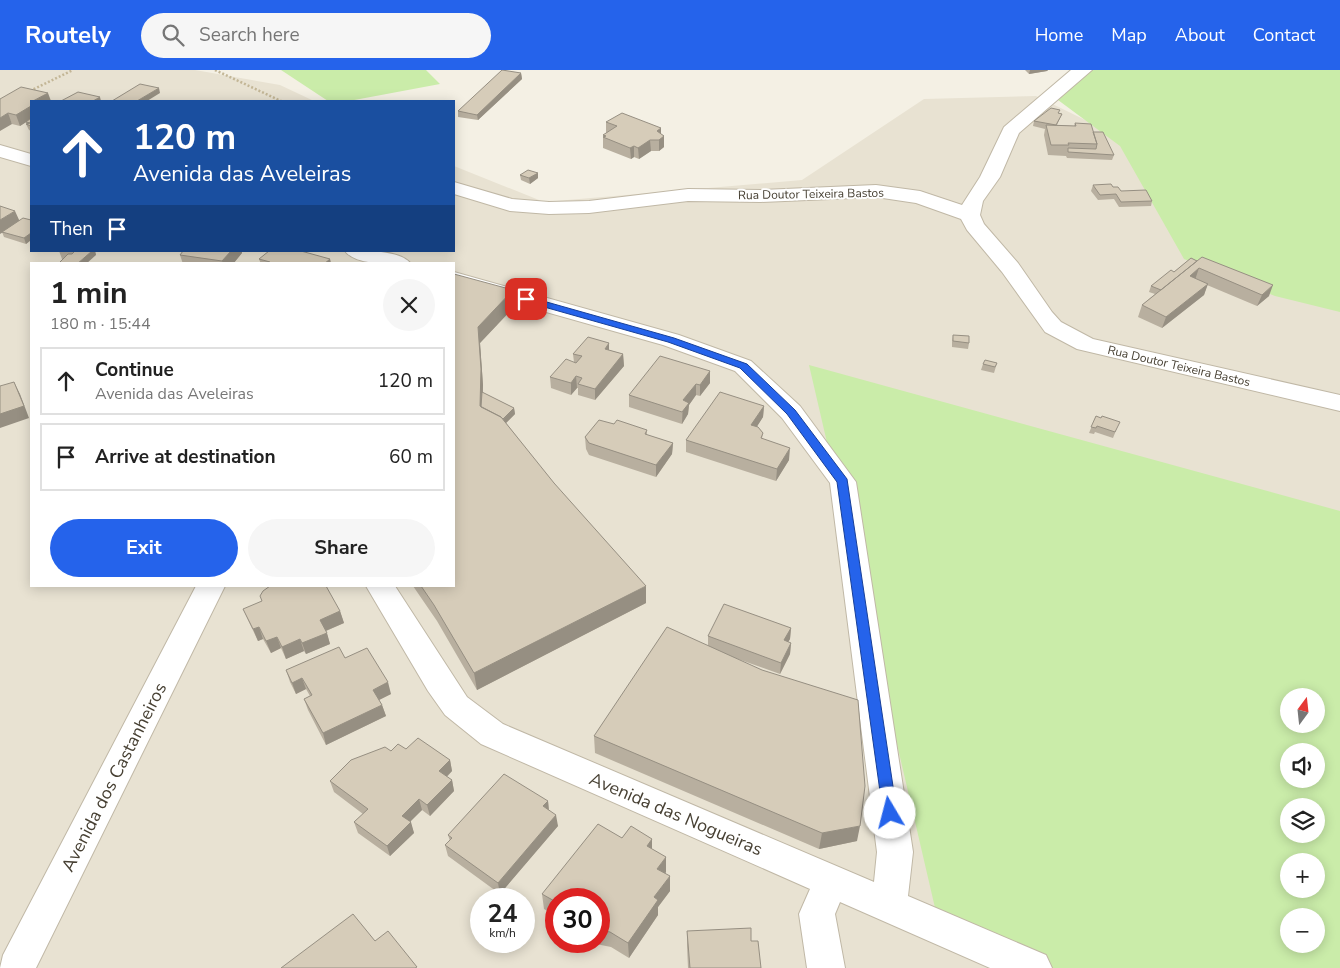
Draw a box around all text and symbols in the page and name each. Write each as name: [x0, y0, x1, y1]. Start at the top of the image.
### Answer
search box: [141, 13, 491, 58]
text: Routely: [25, 19, 111, 51]
icon: search: [159, 21, 187, 49]
text: Search here: [199, 22, 300, 48]
text: Home: [1035, 23, 1083, 47]
text: Map: [1111, 23, 1147, 47]
text: About: [1175, 23, 1225, 47]
text: Contact: [1253, 23, 1315, 47]
text: 120 m: [133, 114, 236, 161]
icon: ahead: [50, 120, 115, 185]
text: Avenida das Aveleiras: [133, 159, 351, 189]
street label: Rua Doutor Teixeira Bastos: [738, 185, 884, 203]
icon: arrive: [103, 215, 131, 243]
text: Then: [50, 216, 93, 242]
text: 1 min: [50, 273, 128, 314]
pin: [505, 278, 547, 320]
button: close: [383, 279, 435, 331]
icon: arrive: [512, 285, 540, 313]
text: 180 m · 15:44: [50, 313, 151, 335]
street label: Rua Doutor Teixeira Bastos: [1106, 342, 1252, 390]
text: Continue: [95, 357, 174, 383]
icon: ahead: [52, 367, 80, 395]
text: 120 m: [378, 368, 433, 394]
text: Avenida das Aveleiras: [95, 383, 254, 405]
icon: arrive: [52, 443, 80, 471]
text: Arrive at destination: [95, 444, 276, 470]
text: 60 m: [389, 444, 433, 470]
button: Exit: [50, 519, 238, 577]
button: Share: [248, 519, 435, 577]
street label: Avenida dos Castanheiros: [56, 678, 172, 876]
north arrow: [1280, 688, 1325, 732]
map controls: [1280, 688, 1325, 953]
button: sound: [1280, 743, 1325, 788]
street label: Avenida das Nogueiras: [586, 767, 766, 861]
position arrow: [863, 786, 915, 838]
button: layers: [1280, 798, 1325, 843]
button: +: [1280, 853, 1325, 898]
speed limit sign: 30: [545, 888, 610, 953]
text: 24: [487, 897, 518, 931]
button: −: [1280, 908, 1325, 953]
text: km/h: [489, 925, 516, 941]

